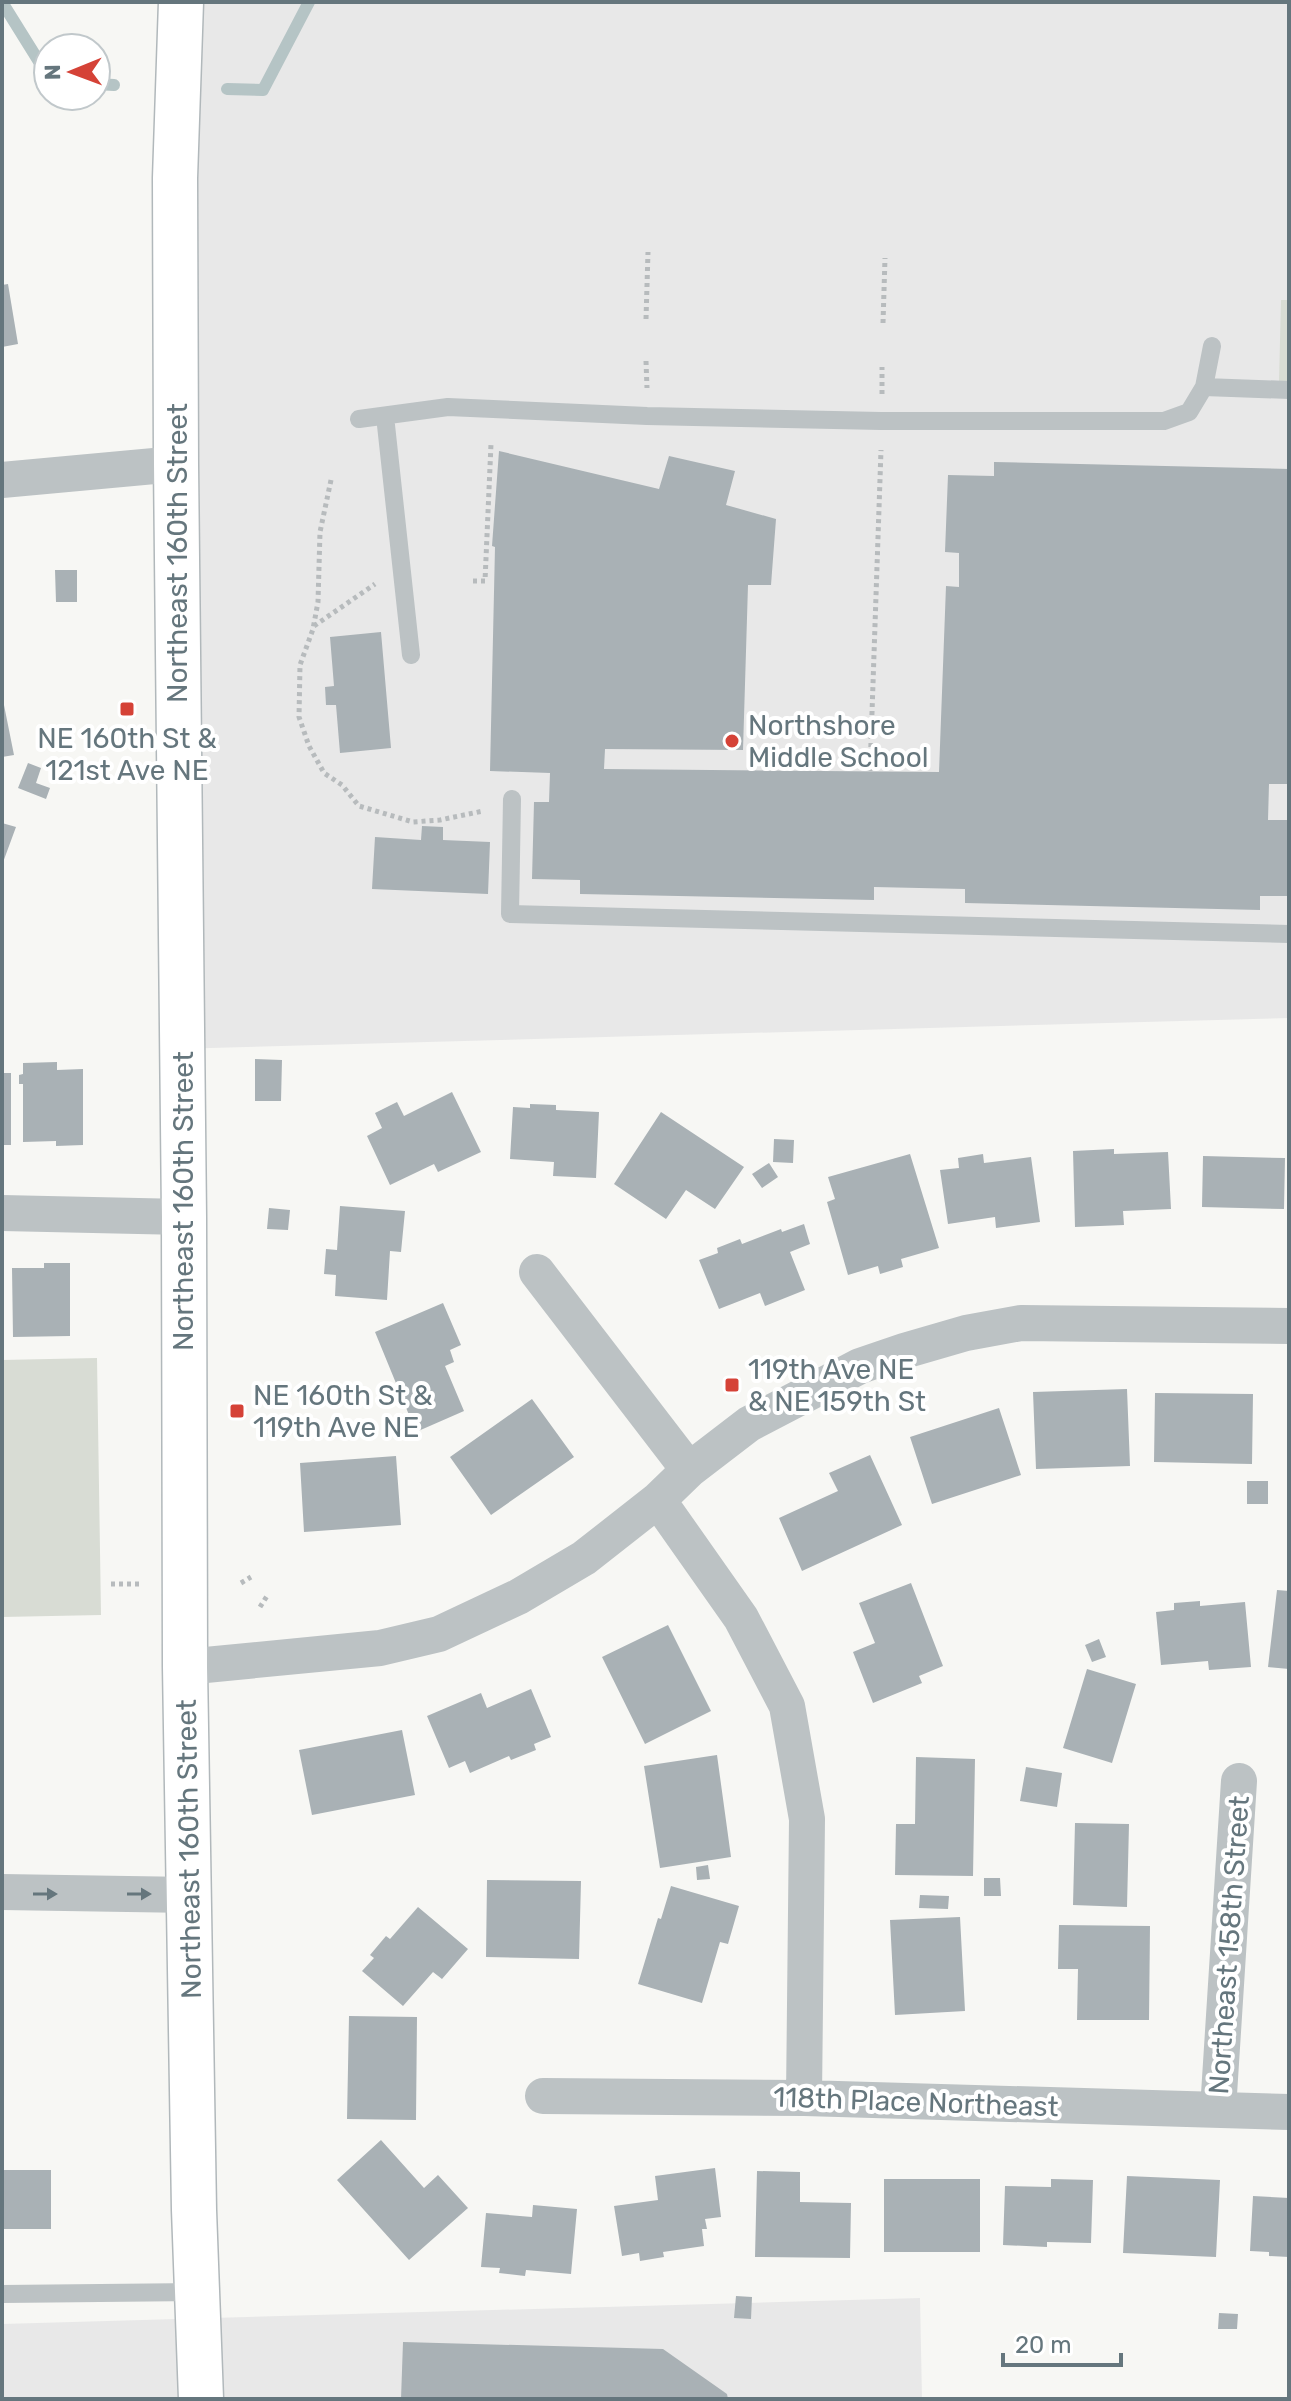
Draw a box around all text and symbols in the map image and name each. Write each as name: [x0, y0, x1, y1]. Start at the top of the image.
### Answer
north arrow: [32, 32, 112, 112]
text: N: [39, 64, 66, 80]
street label: Northeast 160th Street: [161, 403, 194, 703]
marker: NE 160th St & 121st Ave NE: [118, 700, 136, 718]
place label: Northshore Middle School: [748, 709, 929, 774]
place label: NE 160th St & 121st Ave NE: [37, 722, 217, 787]
marker: Northshore Middle School: [723, 732, 741, 750]
street label: Northeast 160th Street: [167, 1051, 200, 1351]
place label: 119th Ave NE & NE 159th St: [748, 1353, 926, 1418]
marker: 119th Ave NE & NE 159th St: [723, 1376, 741, 1394]
place label: NE 160th St & 119th Ave NE: [253, 1379, 432, 1444]
marker: NE 160th St & 119th Ave NE: [228, 1402, 246, 1420]
street label: Northeast 160th Street: [170, 1699, 208, 1999]
street label: Northeast 158th Street: [1202, 1794, 1256, 2096]
one-way arrow: [33, 1887, 58, 1900]
one-way arrow: [127, 1888, 152, 1900]
street label: 118th Place Northeast: [773, 2081, 1059, 2123]
scale bar: [1003, 2317, 1121, 2367]
text: 20 m: [1015, 2331, 1072, 2359]

